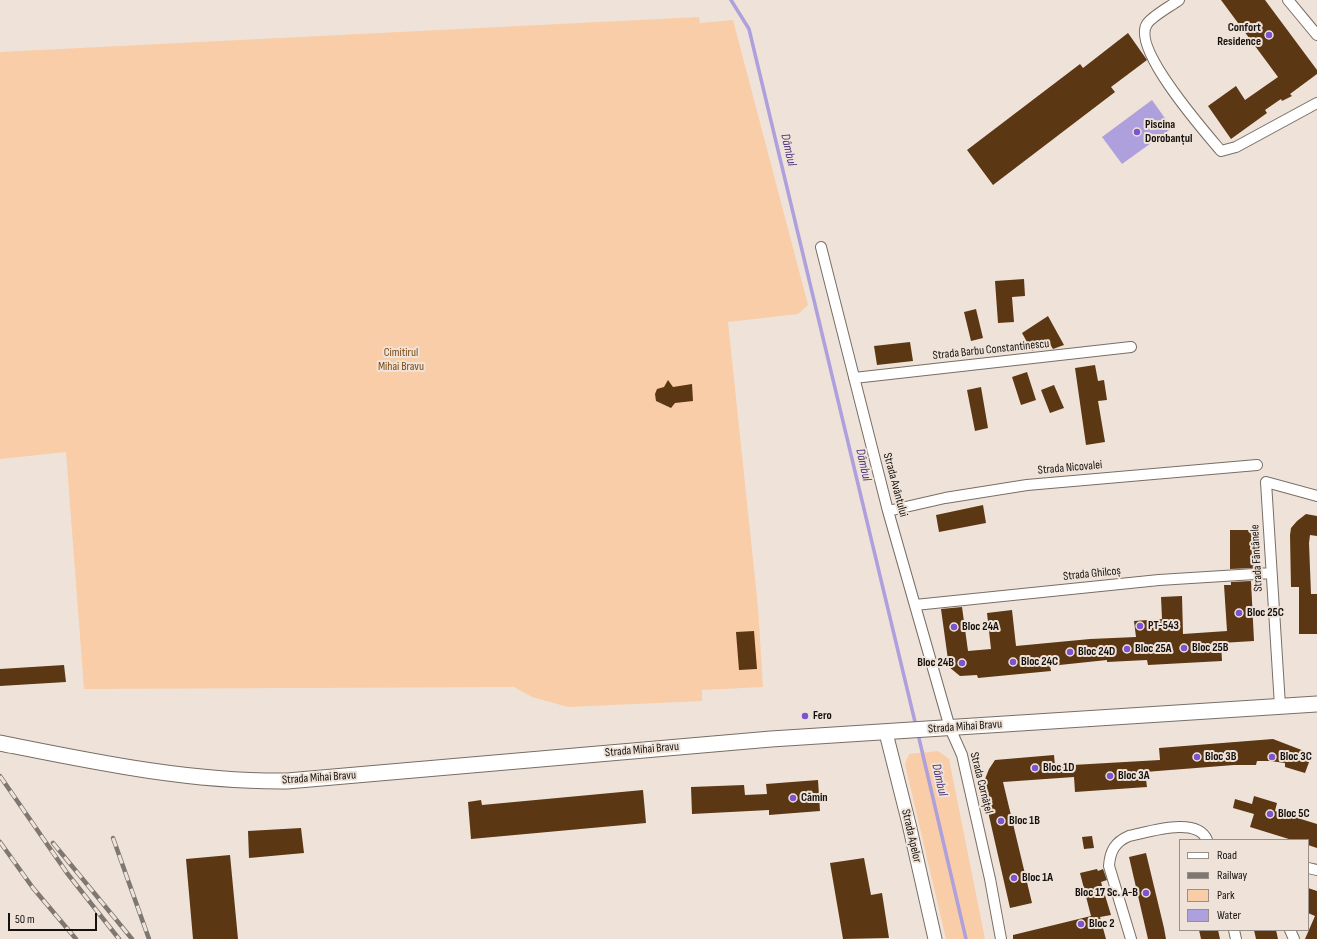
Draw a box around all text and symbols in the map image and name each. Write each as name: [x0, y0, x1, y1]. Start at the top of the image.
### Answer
place label: Confort Residence: [1217, 21, 1261, 49]
marker: Confort Residence: [1264, 30, 1274, 40]
place label: Piscina Dorobanțul: [1145, 118, 1192, 146]
marker: Piscina Dorobanțul: [1132, 127, 1142, 137]
water label: Dâmbul: [777, 132, 799, 168]
street label: Strada Barbu Constantinescu: [932, 337, 1050, 363]
park label: Cimitirul Mihai Bravu: [378, 346, 424, 374]
water label: Dâmbul: [852, 447, 874, 483]
street label: Strada Avântului: [880, 451, 910, 519]
street label: Strada Nicovalei: [1037, 458, 1103, 478]
street label: Strada Fântânele: [1248, 524, 1266, 592]
street label: Strada Ghilcoș: [1062, 564, 1122, 584]
place label: Bloc 25C: [1247, 606, 1284, 620]
marker: Bloc 25C: [1234, 608, 1244, 618]
place label: PT-543: [1148, 619, 1179, 633]
place label: Bloc 24A: [962, 620, 999, 634]
marker: PT-543: [1135, 621, 1145, 631]
marker: Bloc 24A: [949, 622, 959, 632]
place label: Bloc 25B: [1192, 641, 1229, 655]
place label: Bloc 25A: [1135, 642, 1172, 656]
marker: Bloc 25B: [1179, 643, 1189, 653]
marker: Bloc 25A: [1122, 644, 1132, 654]
place label: Bloc 24D: [1078, 645, 1115, 659]
marker: Bloc 24D: [1065, 647, 1075, 657]
place label: Bloc 24C: [1021, 655, 1058, 669]
place label: Bloc 24B: [917, 656, 954, 670]
marker: Bloc 24C: [1008, 657, 1018, 667]
marker: Bloc 24B: [957, 658, 967, 668]
place label: Fero: [813, 709, 832, 723]
marker: Fero: [800, 711, 810, 721]
street label: Strada Mihai Bravu: [927, 717, 1003, 737]
street label: Strada Mihai Bravu: [604, 740, 680, 760]
place label: Bloc 3B: [1205, 750, 1236, 764]
place label: Bloc 3C: [1280, 750, 1312, 764]
street label: Strada Cornățel: [966, 751, 996, 815]
marker: Bloc 3B: [1192, 752, 1202, 762]
marker: Bloc 3C: [1267, 752, 1277, 762]
place label: Bloc 1D: [1043, 761, 1074, 775]
water label: Dâmbul: [928, 762, 950, 798]
marker: Bloc 1D: [1030, 763, 1040, 773]
street label: Strada Mihai Bravu: [281, 768, 357, 788]
place label: Bloc 3A: [1118, 769, 1149, 783]
marker: Bloc 3A: [1105, 771, 1115, 781]
place label: Cămin: [801, 791, 828, 805]
marker: Cămin: [788, 793, 798, 803]
place label: Bloc 5C: [1278, 807, 1310, 821]
street label: Strada Apelor: [898, 808, 924, 864]
marker: Bloc 5C: [1265, 809, 1275, 819]
place label: Bloc 1B: [1009, 814, 1040, 828]
marker: Bloc 1B: [996, 816, 1006, 826]
legend: [1179, 839, 1309, 931]
text: Road: [1217, 848, 1237, 863]
text: Railway: [1217, 868, 1247, 883]
place label: Bloc 1A: [1022, 871, 1053, 885]
marker: Bloc 1A: [1009, 873, 1019, 883]
place label: Bloc 17 Sc. A-B: [1075, 886, 1138, 900]
marker: Bloc 17 Sc. A-B: [1141, 888, 1151, 898]
text: Park: [1217, 888, 1235, 903]
scale bar: [10, 905, 99, 931]
text: Water: [1217, 908, 1241, 923]
text: 50 m: [15, 912, 35, 927]
place label: Bloc 2: [1089, 917, 1115, 931]
marker: Bloc 2: [1076, 919, 1086, 929]

